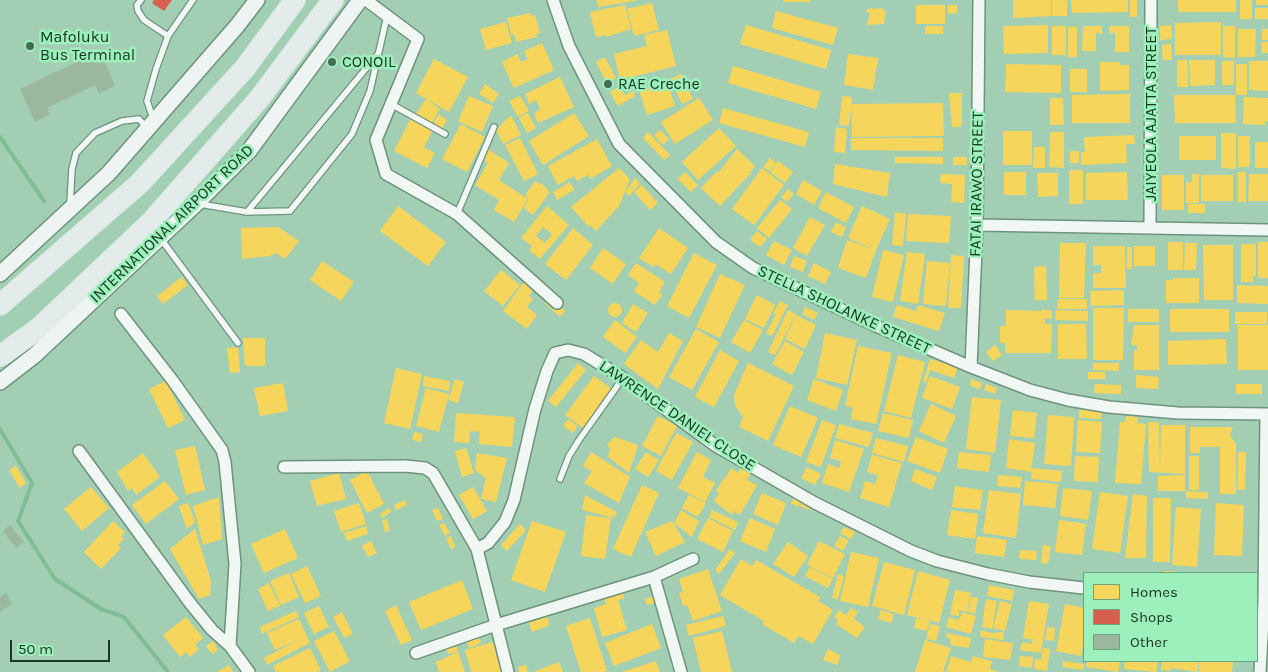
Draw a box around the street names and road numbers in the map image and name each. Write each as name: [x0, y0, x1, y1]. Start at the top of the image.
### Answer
street label: JAIYEOLA AJATTA STREET: [1141, 27, 1161, 201]
street label: FATAI IRAWO STREET: [966, 111, 988, 257]
street label: INTERNATIONAL AIRPORT ROAD: [86, 141, 258, 307]
street label: STELLA SHOLANKE STREET: [754, 261, 934, 359]
street label: LAWRENCE DANIEL CLOSE: [595, 356, 759, 476]

